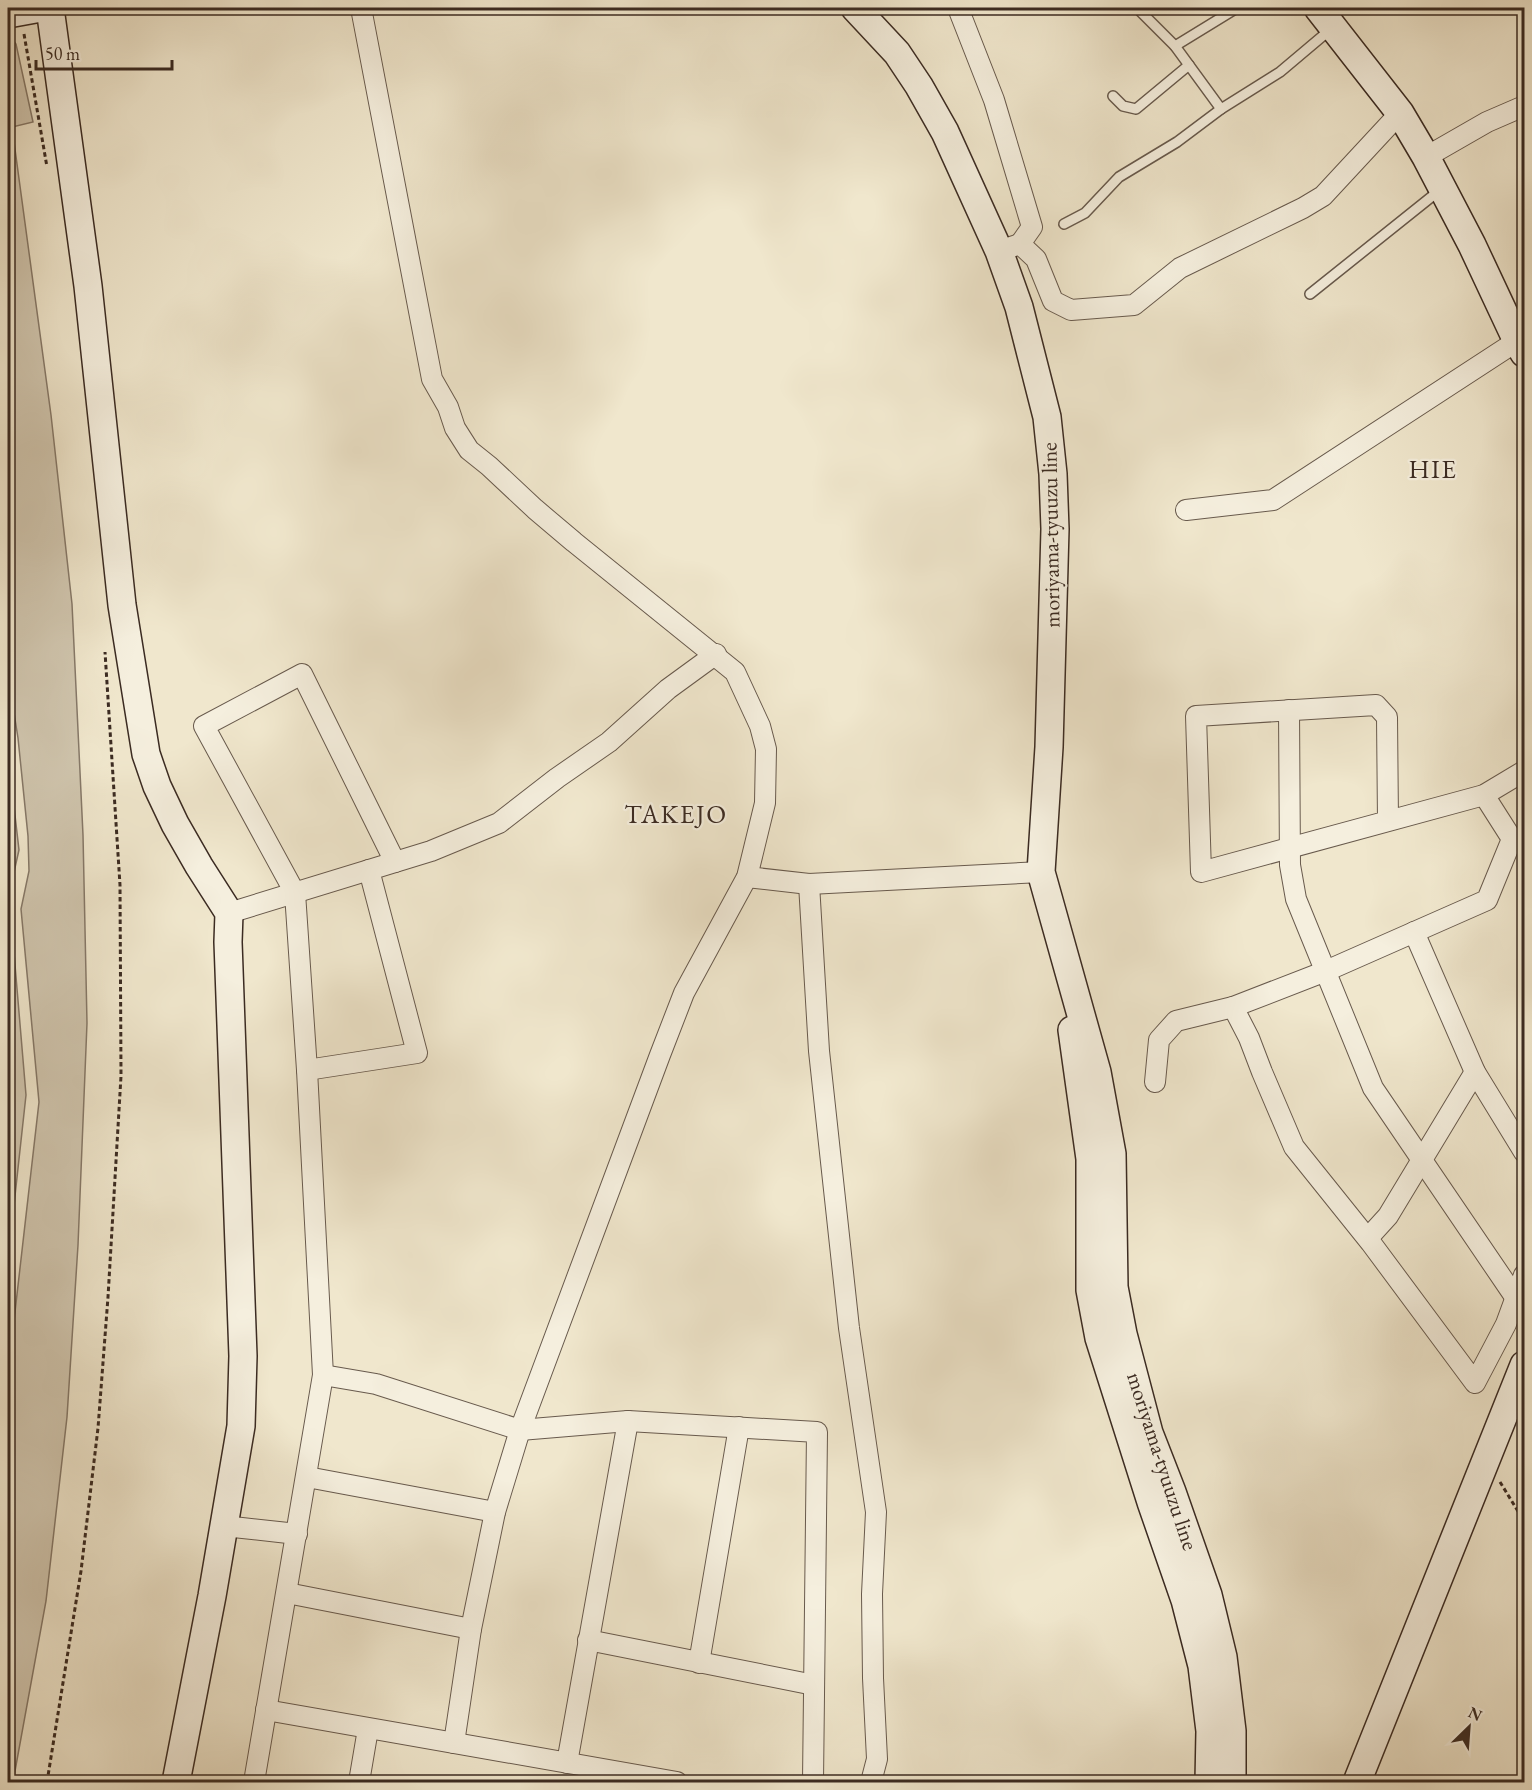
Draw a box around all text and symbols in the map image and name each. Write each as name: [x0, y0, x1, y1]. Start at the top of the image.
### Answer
scale bar: [36, 33, 172, 71]
text: 50 m: [45, 42, 80, 65]
street label: moriyama-tyuuzu line: [1034, 442, 1067, 628]
district label: HIE: [1408, 452, 1458, 486]
district label: TAKEJO: [624, 797, 728, 831]
street label: moriyama-tyuuzu line: [1120, 1368, 1205, 1554]
north arrow: [1439, 1697, 1499, 1757]
text: N: [1465, 1702, 1485, 1726]

